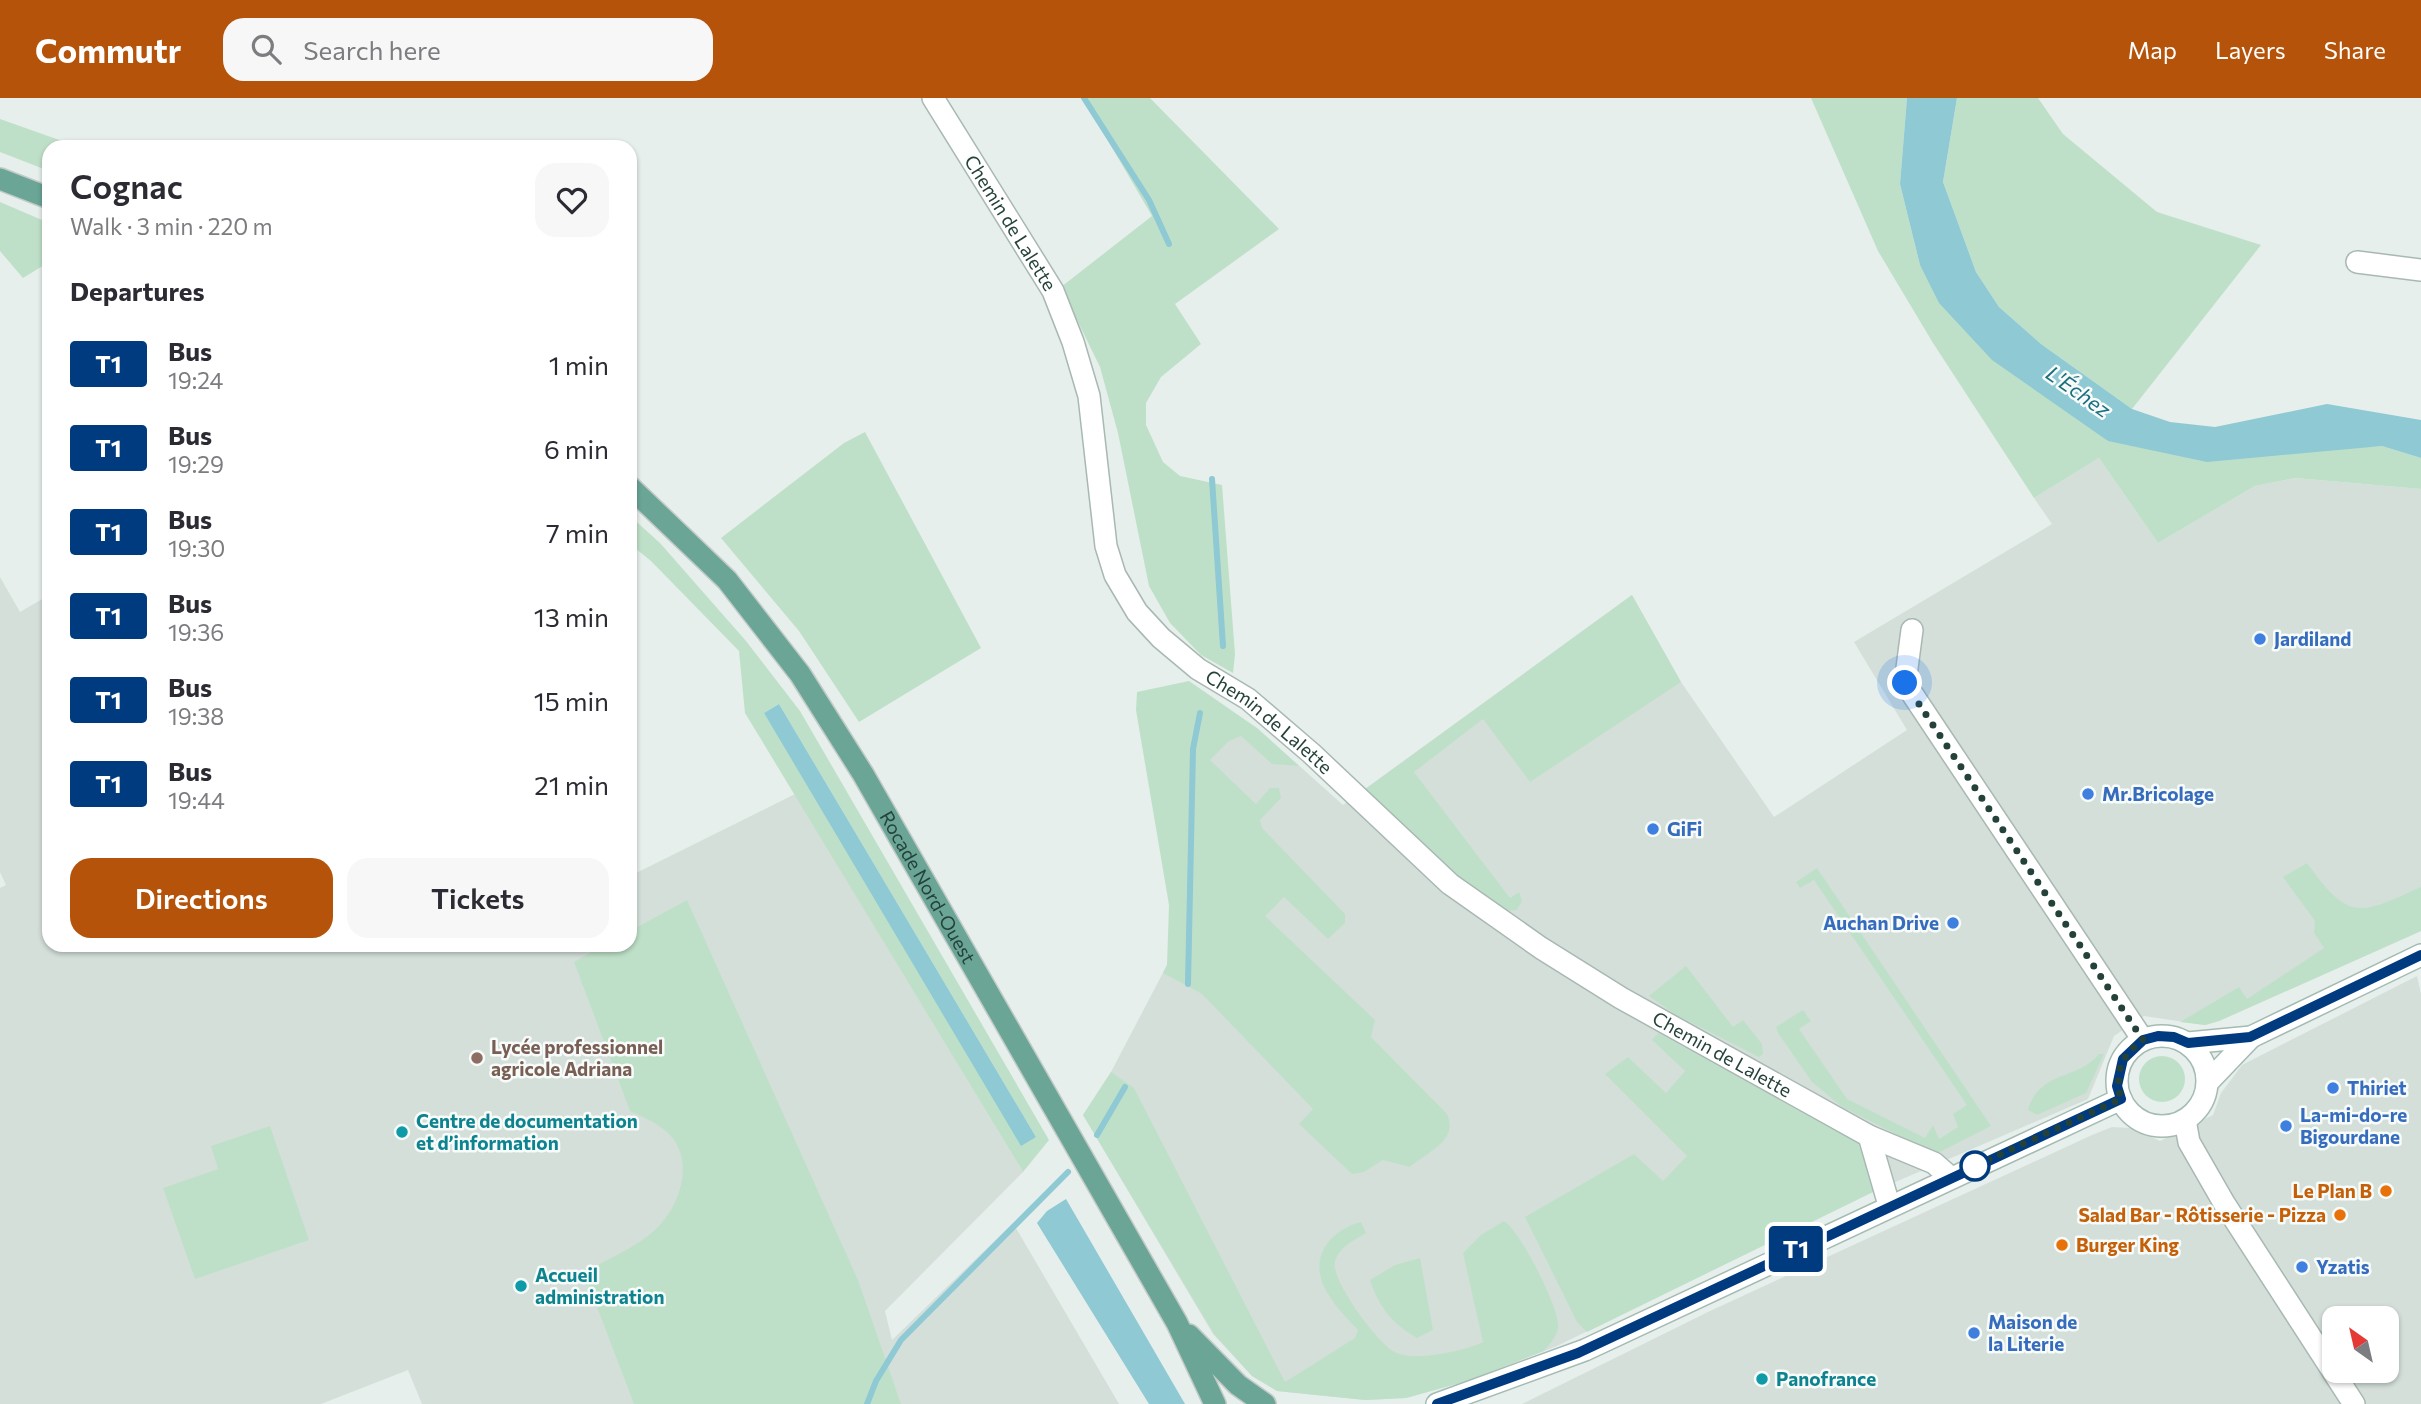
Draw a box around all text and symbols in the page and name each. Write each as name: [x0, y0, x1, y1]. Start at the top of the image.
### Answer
search box: [223, 18, 713, 81]
text: Commutr: [35, 29, 181, 70]
icon: search: [247, 30, 285, 68]
text: Search here: [303, 34, 441, 65]
text: Map: [2128, 35, 2177, 64]
text: Layers: [2215, 35, 2286, 64]
text: Share: [2324, 35, 2386, 64]
street label: Chemin de Lalette: [960, 150, 1062, 295]
button: heart: [535, 163, 609, 237]
text: Cognac: [70, 165, 183, 206]
text: Walk · 3 min · 220 m: [70, 212, 273, 240]
text: Departures: [70, 275, 205, 306]
text: Bus: [168, 335, 212, 366]
text: T1: [95, 349, 122, 378]
text: 1 min: [549, 349, 609, 380]
water label: L'Échez: [2042, 360, 2116, 422]
text: 19:24: [168, 366, 223, 394]
text: Bus: [168, 419, 212, 450]
text: T1: [95, 433, 122, 462]
text: 6 min: [544, 433, 609, 464]
text: 19:29: [168, 450, 224, 478]
text: Bus: [168, 503, 212, 534]
text: T1: [95, 517, 122, 546]
text: 7 min: [546, 517, 609, 548]
text: 19:30: [168, 534, 225, 562]
text: Bus: [168, 587, 212, 618]
text: T1: [95, 601, 122, 630]
text: 13 min: [534, 601, 609, 632]
text: 19:36: [168, 618, 224, 646]
place label: Jardiland: [2274, 627, 2351, 650]
marker: Jardiland: [2252, 631, 2268, 647]
street label: Chemin de Lalette: [1202, 664, 1338, 778]
your location: [1887, 665, 1922, 700]
text: Bus: [168, 671, 212, 702]
text: T1: [95, 685, 122, 714]
text: 15 min: [534, 685, 609, 716]
text: 19:38: [168, 702, 224, 730]
text: Bus: [168, 755, 212, 786]
text: T1: [95, 769, 122, 798]
text: 21 min: [534, 769, 609, 800]
place label: Mr.Bricolage: [2102, 782, 2214, 805]
text: 19:44: [168, 786, 225, 814]
marker: Mr.Bricolage: [2080, 786, 2096, 802]
street label: Rocade Nord-Ouest: [875, 807, 981, 968]
place label: GiFi: [1667, 817, 1702, 840]
marker: GiFi: [1645, 821, 1661, 837]
button: Directions: [70, 858, 333, 938]
button: Tickets: [347, 858, 609, 938]
place label: Auchan Drive: [1823, 911, 1939, 934]
marker: Auchan Drive: [1945, 915, 1961, 931]
street label: Chemin de Lalette: [1649, 1006, 1796, 1102]
place label: Lycée professionnel agricole Adriana: [491, 1035, 663, 1080]
marker: Lycée professionnel agricole Adriana: [469, 1050, 485, 1066]
place label: Thiriet: [2347, 1076, 2407, 1099]
marker: Thiriet: [2325, 1080, 2341, 1096]
place label: La-mi-do-re Bigourdane: [2300, 1103, 2407, 1148]
place label: Centre de documentation et d’information: [416, 1109, 638, 1154]
marker: La-mi-do-re Bigourdane: [2278, 1118, 2294, 1134]
marker: Centre de documentation et d’information: [394, 1124, 410, 1140]
unlabelled marker: [1960, 1151, 1990, 1181]
place label: Le Plan B: [2293, 1179, 2372, 1202]
marker: Le Plan B: [2378, 1183, 2394, 1199]
place label: Salad Bar - Rôtisserie - Pizza: [2078, 1203, 2326, 1226]
marker: Salad Bar - Rôtisserie - Pizza: [2332, 1207, 2348, 1223]
line badge: T1: [1764, 1226, 1828, 1272]
place label: Burger King: [2076, 1233, 2180, 1256]
text: T1: [1783, 1234, 1809, 1263]
marker: Burger King: [2054, 1237, 2070, 1253]
place label: Yzatis: [2316, 1255, 2370, 1278]
marker: Yzatis: [2294, 1259, 2310, 1275]
place label: Accueil administration: [535, 1263, 664, 1308]
marker: Accueil administration: [513, 1278, 529, 1294]
north arrow: [2322, 1306, 2399, 1382]
map controls: [2322, 1306, 2399, 1383]
place label: Maison de la Literie: [1988, 1310, 2077, 1355]
marker: Maison de la Literie: [1966, 1325, 1982, 1341]
place label: Panofrance: [1776, 1367, 1876, 1390]
marker: Panofrance: [1754, 1371, 1770, 1387]

